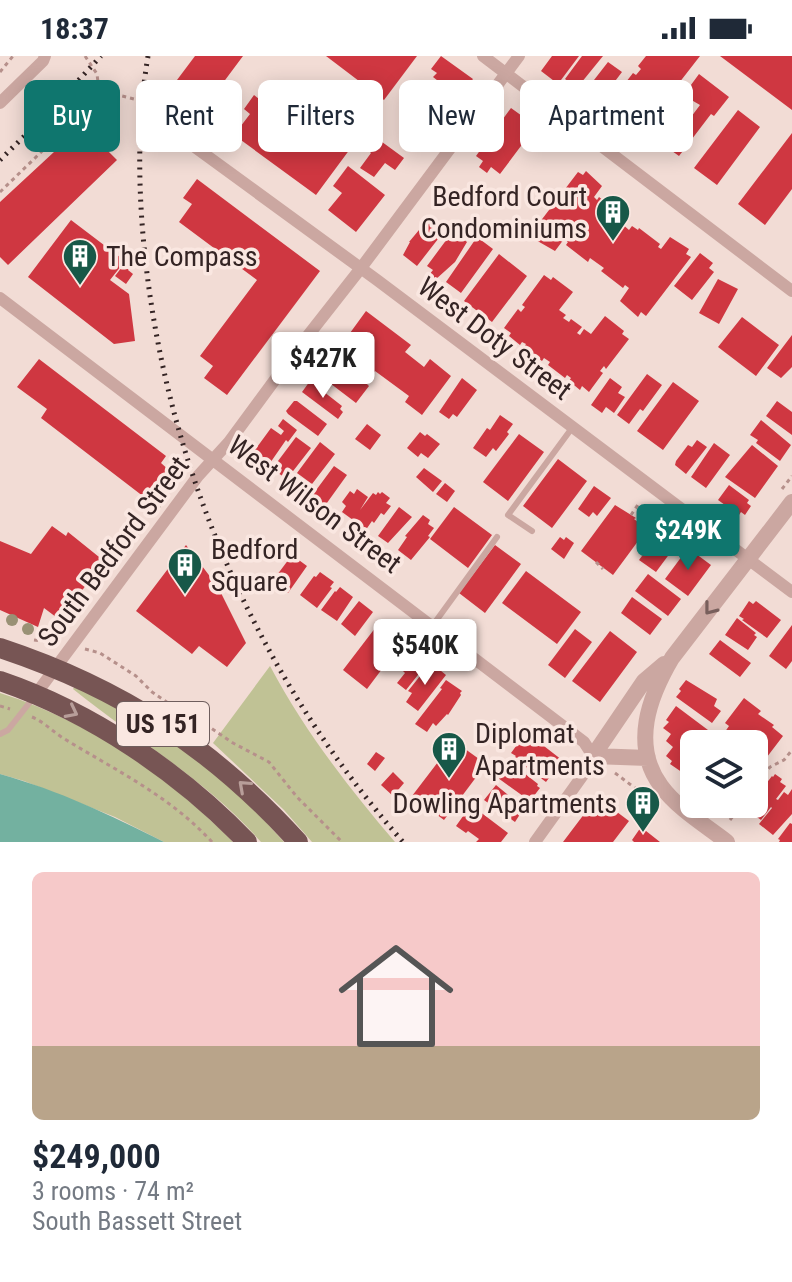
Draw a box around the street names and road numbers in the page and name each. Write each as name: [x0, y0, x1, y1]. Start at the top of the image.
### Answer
street label: West Doty Street: [411, 270, 578, 407]
street label: West Wilson Street: [222, 429, 408, 580]
street label: South Bedford Street: [31, 450, 196, 653]
road number: US 151: [117, 702, 209, 746]

